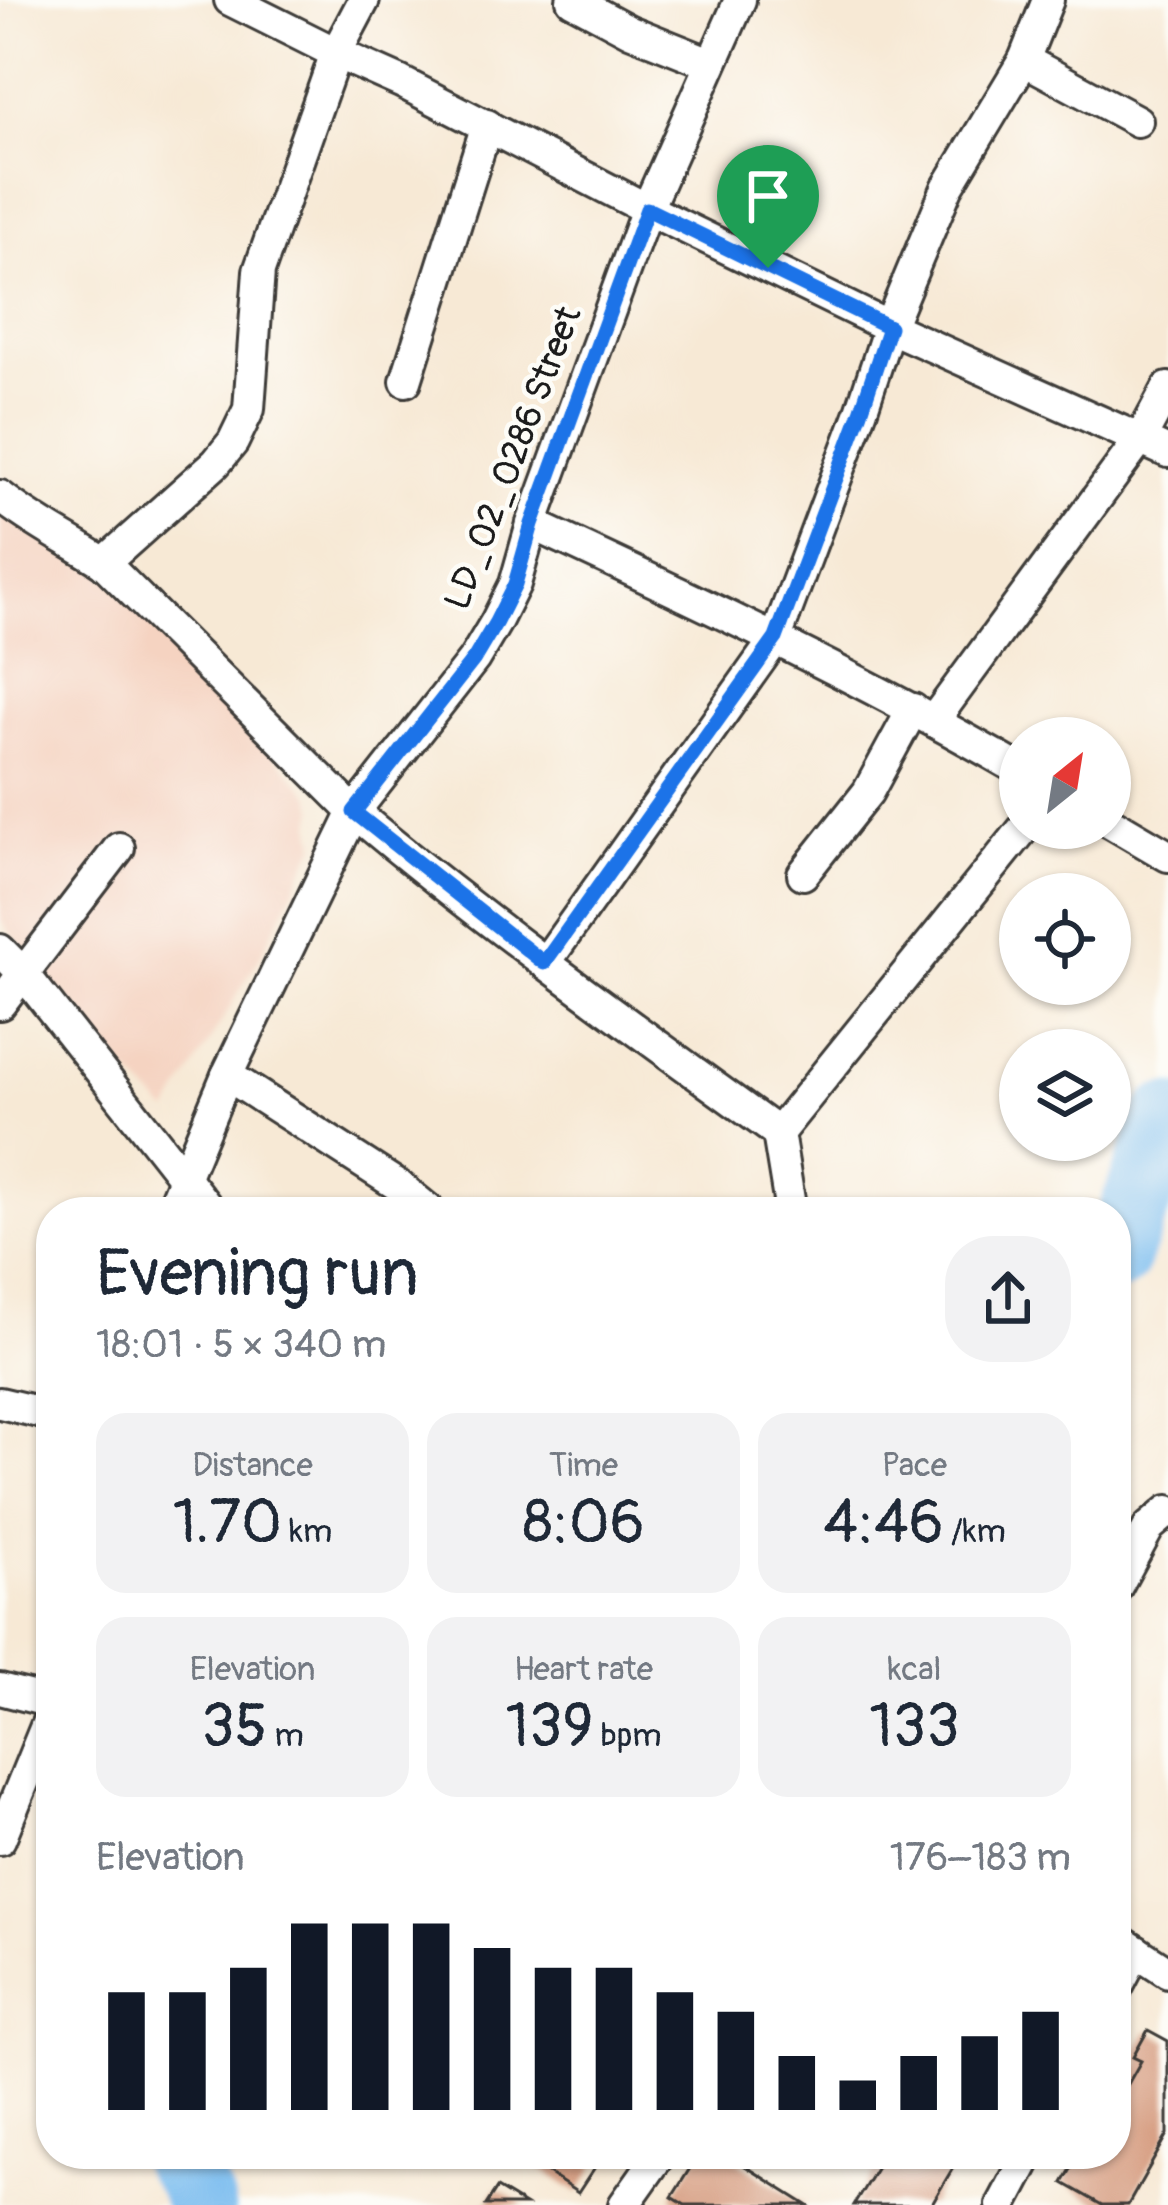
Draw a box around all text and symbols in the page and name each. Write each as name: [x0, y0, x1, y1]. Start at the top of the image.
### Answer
pin: [717, 145, 819, 268]
icon: arrive: [735, 163, 801, 229]
street label: LD_02_0286 Street: [434, 300, 592, 616]
north arrow: [999, 717, 1131, 849]
map controls: [999, 717, 1131, 1161]
button: locate: [999, 873, 1131, 1005]
button: layers: [999, 1029, 1131, 1161]
text: Evening run: [96, 1233, 419, 1316]
button: share: [945, 1236, 1071, 1362]
text: 18:01 · 5 × 340 m: [96, 1320, 386, 1369]
text: Distance: [192, 1445, 313, 1486]
text: Time: [549, 1445, 618, 1486]
text: Pace: [882, 1445, 947, 1486]
text: 1.70: [173, 1486, 282, 1561]
text: 8:06: [522, 1486, 645, 1561]
text: 4:46: [823, 1486, 944, 1561]
text: km: [282, 1511, 332, 1552]
text: /km: [944, 1511, 1006, 1552]
text: Elevation: [190, 1649, 315, 1690]
text: Heart rate: [514, 1649, 653, 1690]
text: kcal: [888, 1649, 941, 1690]
text: 35: [201, 1690, 267, 1765]
text: 139: [505, 1690, 593, 1765]
text: 133: [869, 1690, 960, 1765]
text: m: [267, 1715, 304, 1756]
text: bpm: [593, 1715, 662, 1756]
text: Elevation: [96, 1833, 245, 1882]
text: 176–183 m: [890, 1833, 1071, 1882]

